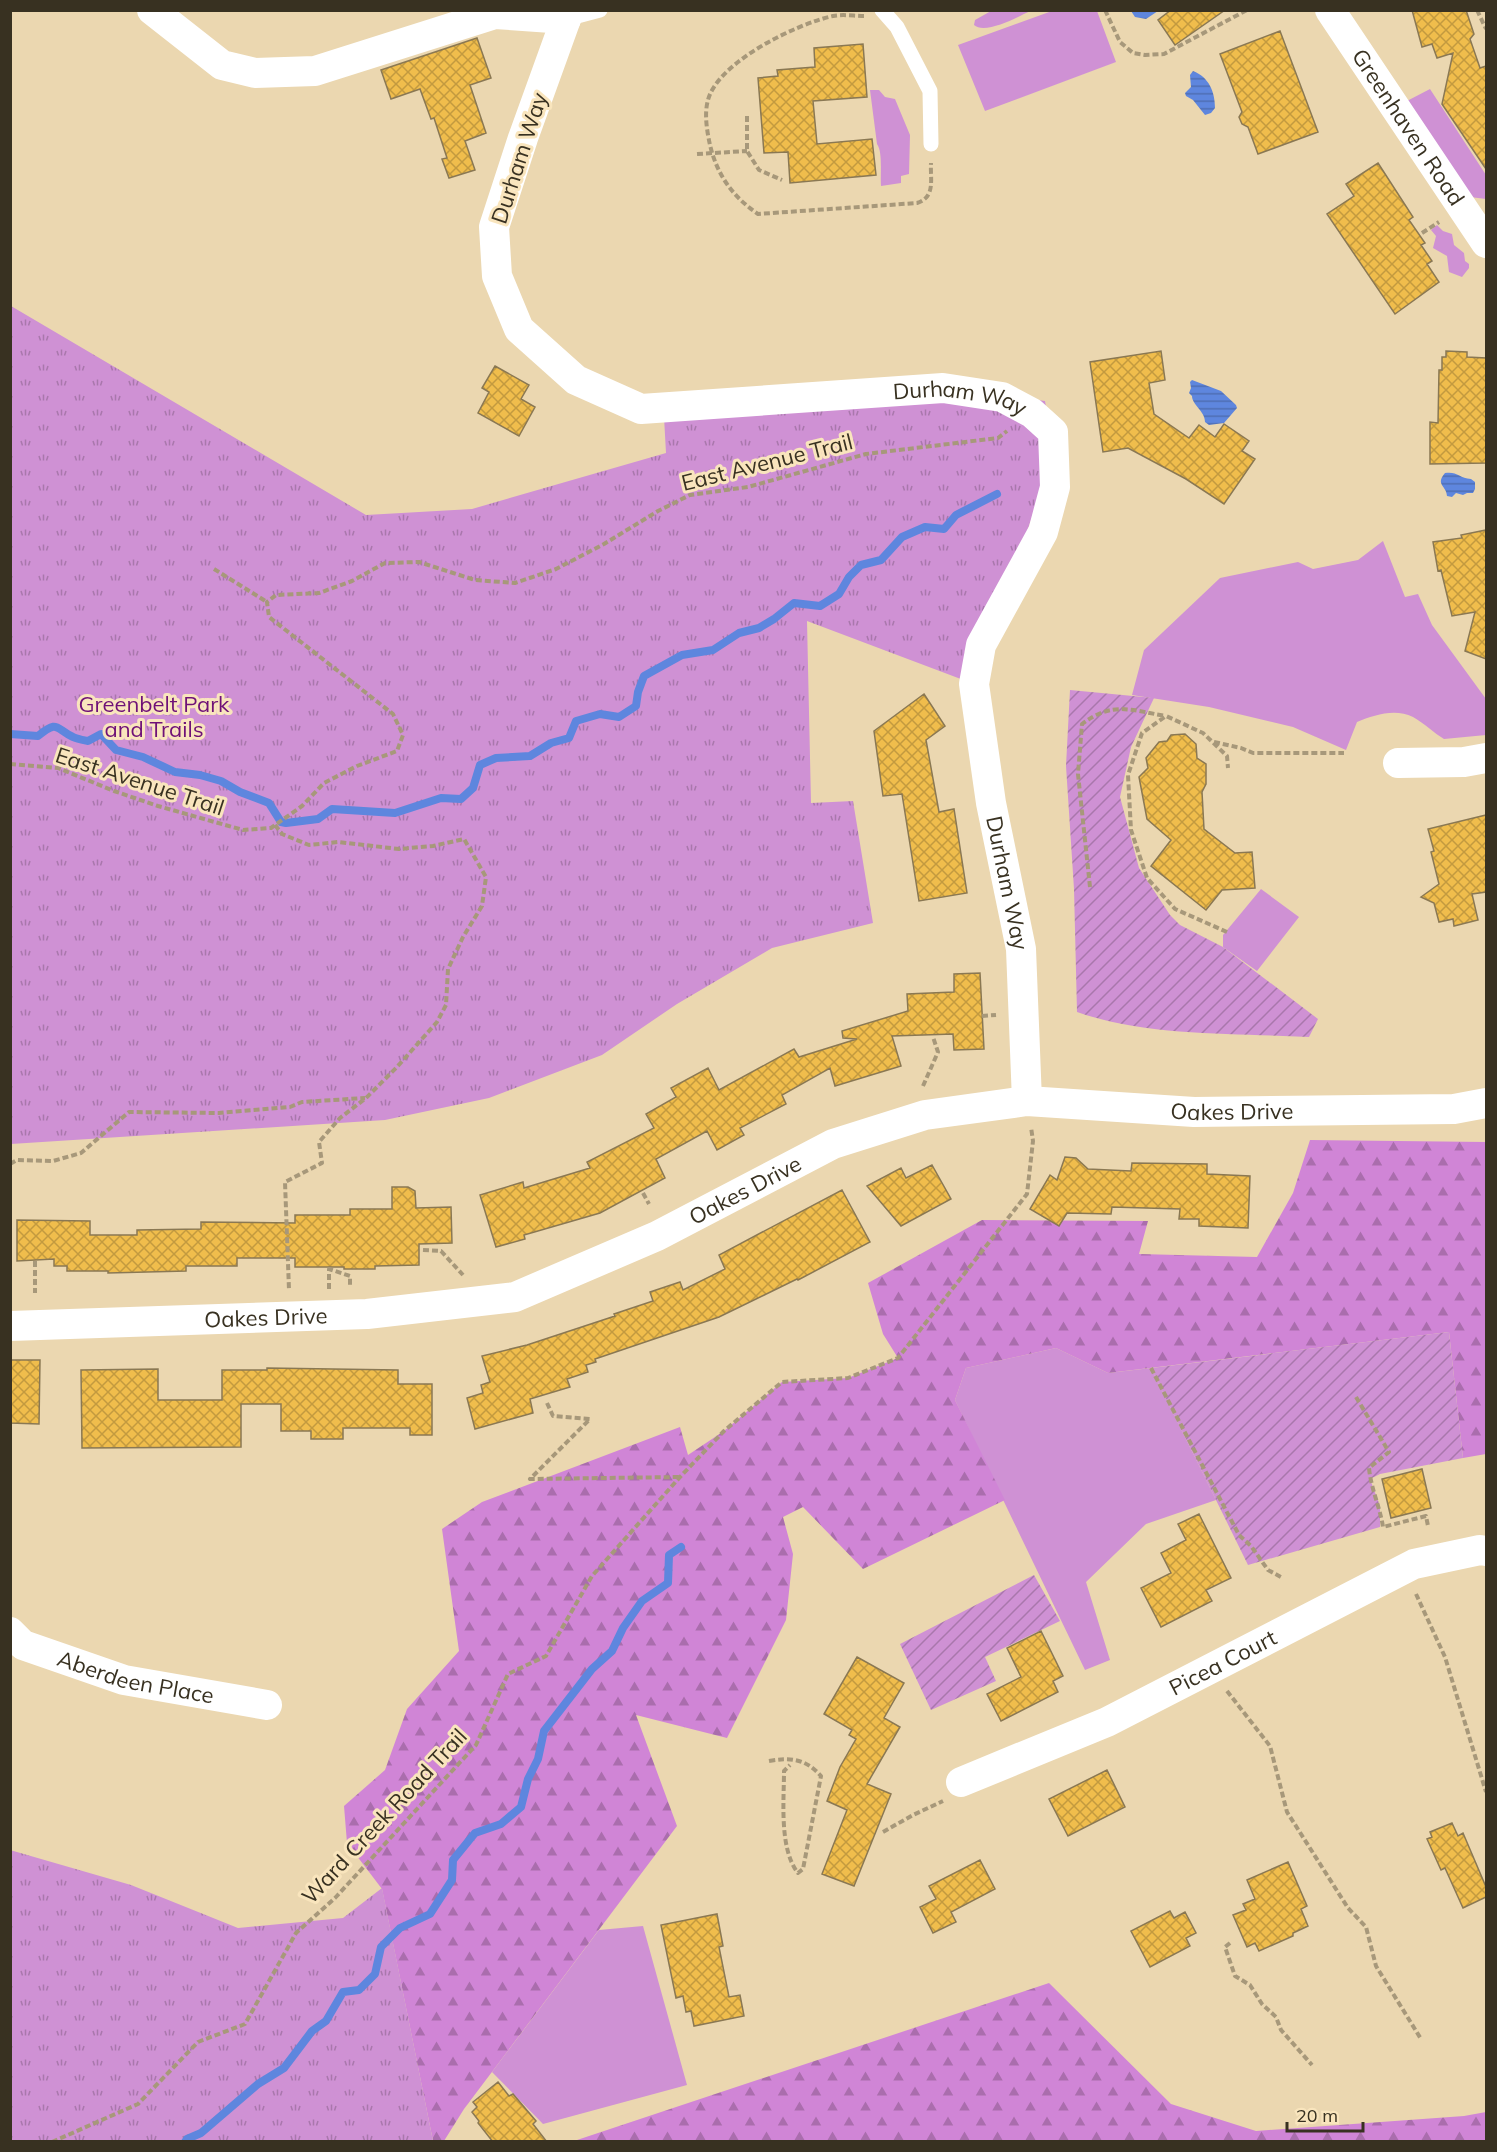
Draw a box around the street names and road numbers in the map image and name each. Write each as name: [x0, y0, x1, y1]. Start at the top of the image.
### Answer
street label: Greenhaven Road: [1346, 43, 1471, 211]
street label: Durham Way: [485, 89, 553, 227]
street label: Durham Way: [892, 374, 1032, 422]
street label: East Avenue Trail: [678, 427, 856, 497]
street label: East Avenue Trail: [52, 741, 228, 821]
street label: Durham Way: [980, 813, 1035, 953]
street label: Oakes Drive: [1169, 1096, 1294, 1126]
street label: Oakes Drive: [684, 1149, 806, 1231]
street label: Oakes Drive: [204, 1301, 328, 1333]
street label: Picea Court: [1164, 1623, 1281, 1702]
street label: Aberdeen Place: [54, 1644, 216, 1709]
street label: Ward Creek Road Trail: [295, 1722, 473, 1910]

